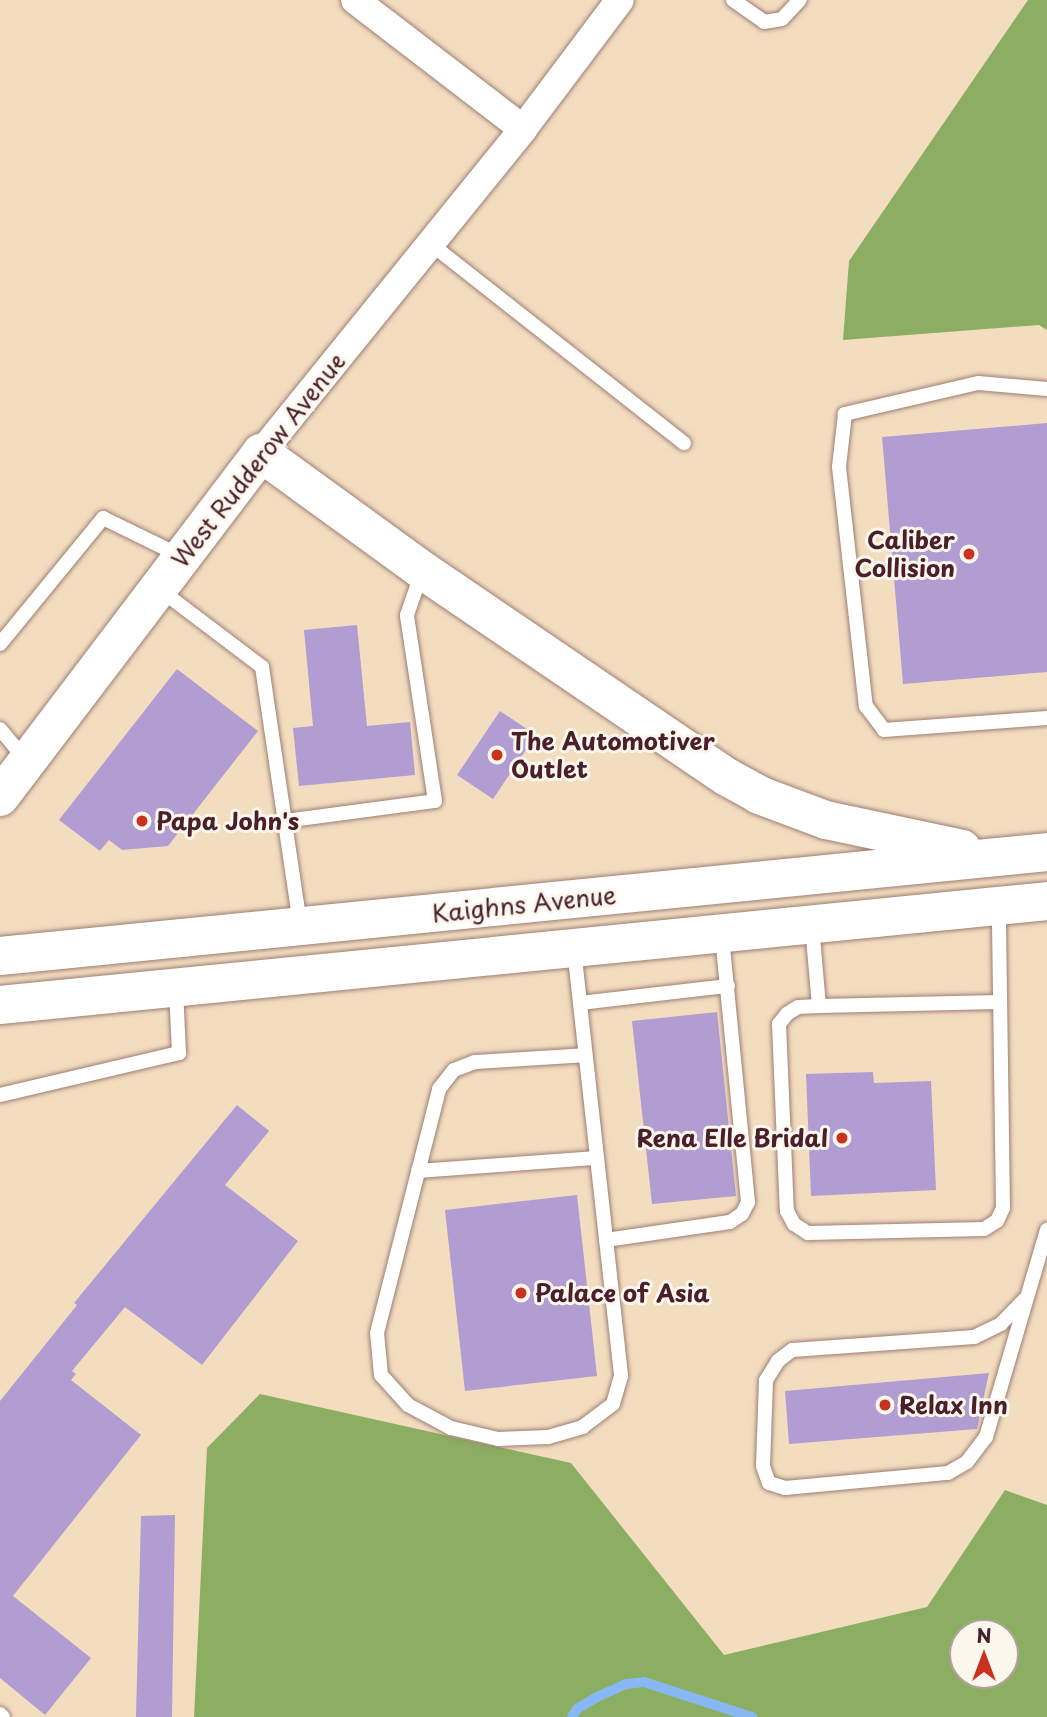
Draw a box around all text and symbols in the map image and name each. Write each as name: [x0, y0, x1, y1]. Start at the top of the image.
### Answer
street label: West Rudderow Avenue: [165, 346, 351, 574]
place label: Caliber Collision: [854, 526, 955, 582]
marker: Caliber Collision: [961, 546, 977, 562]
place label: The Automotiver Outlet: [511, 727, 716, 783]
marker: The Automotiver Outlet: [489, 747, 505, 763]
place label: Papa John's: [156, 807, 301, 835]
marker: Papa John's: [134, 813, 150, 829]
street label: Kaighns Avenue: [432, 880, 616, 928]
place label: Rena Elle Bridal: [636, 1124, 828, 1152]
marker: Rena Elle Bridal: [834, 1130, 850, 1146]
place label: Palace of Asia: [535, 1279, 711, 1307]
marker: Palace of Asia: [513, 1285, 529, 1301]
place label: Relax Inn: [899, 1391, 1010, 1419]
marker: Relax Inn: [877, 1397, 893, 1413]
north arrow: [949, 1619, 1019, 1689]
text: N: [976, 1621, 992, 1649]

